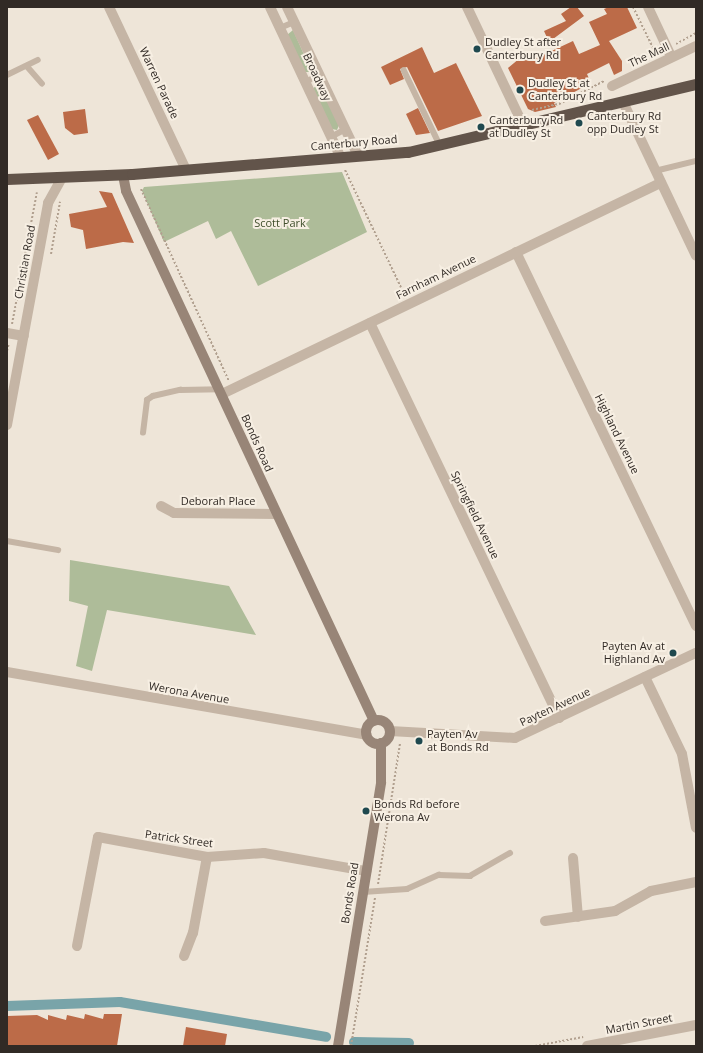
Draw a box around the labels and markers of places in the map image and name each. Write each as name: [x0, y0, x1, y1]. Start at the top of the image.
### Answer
place label: Dudley St after Canterbury Rd: [485, 36, 561, 62]
marker: Dudley St after Canterbury Rd: [472, 44, 482, 54]
place label: Dudley St at Canterbury Rd: [528, 77, 602, 103]
marker: Dudley St at Canterbury Rd: [515, 85, 525, 95]
place label: Canterbury Rd opp Dudley St: [587, 110, 661, 136]
place label: Canterbury Rd at Dudley St: [489, 114, 563, 140]
marker: Canterbury Rd opp Dudley St: [574, 118, 584, 128]
marker: Canterbury Rd at Dudley St: [476, 122, 486, 132]
place label: Payten Av at Highland Av: [602, 640, 665, 666]
marker: Payten Av at Highland Av: [668, 648, 678, 658]
place label: Payten Av at Bonds Rd: [427, 728, 489, 754]
marker: Payten Av at Bonds Rd: [414, 736, 424, 746]
place label: Bonds Rd before Werona Av: [374, 798, 460, 824]
marker: Bonds Rd before Werona Av: [361, 806, 371, 816]

